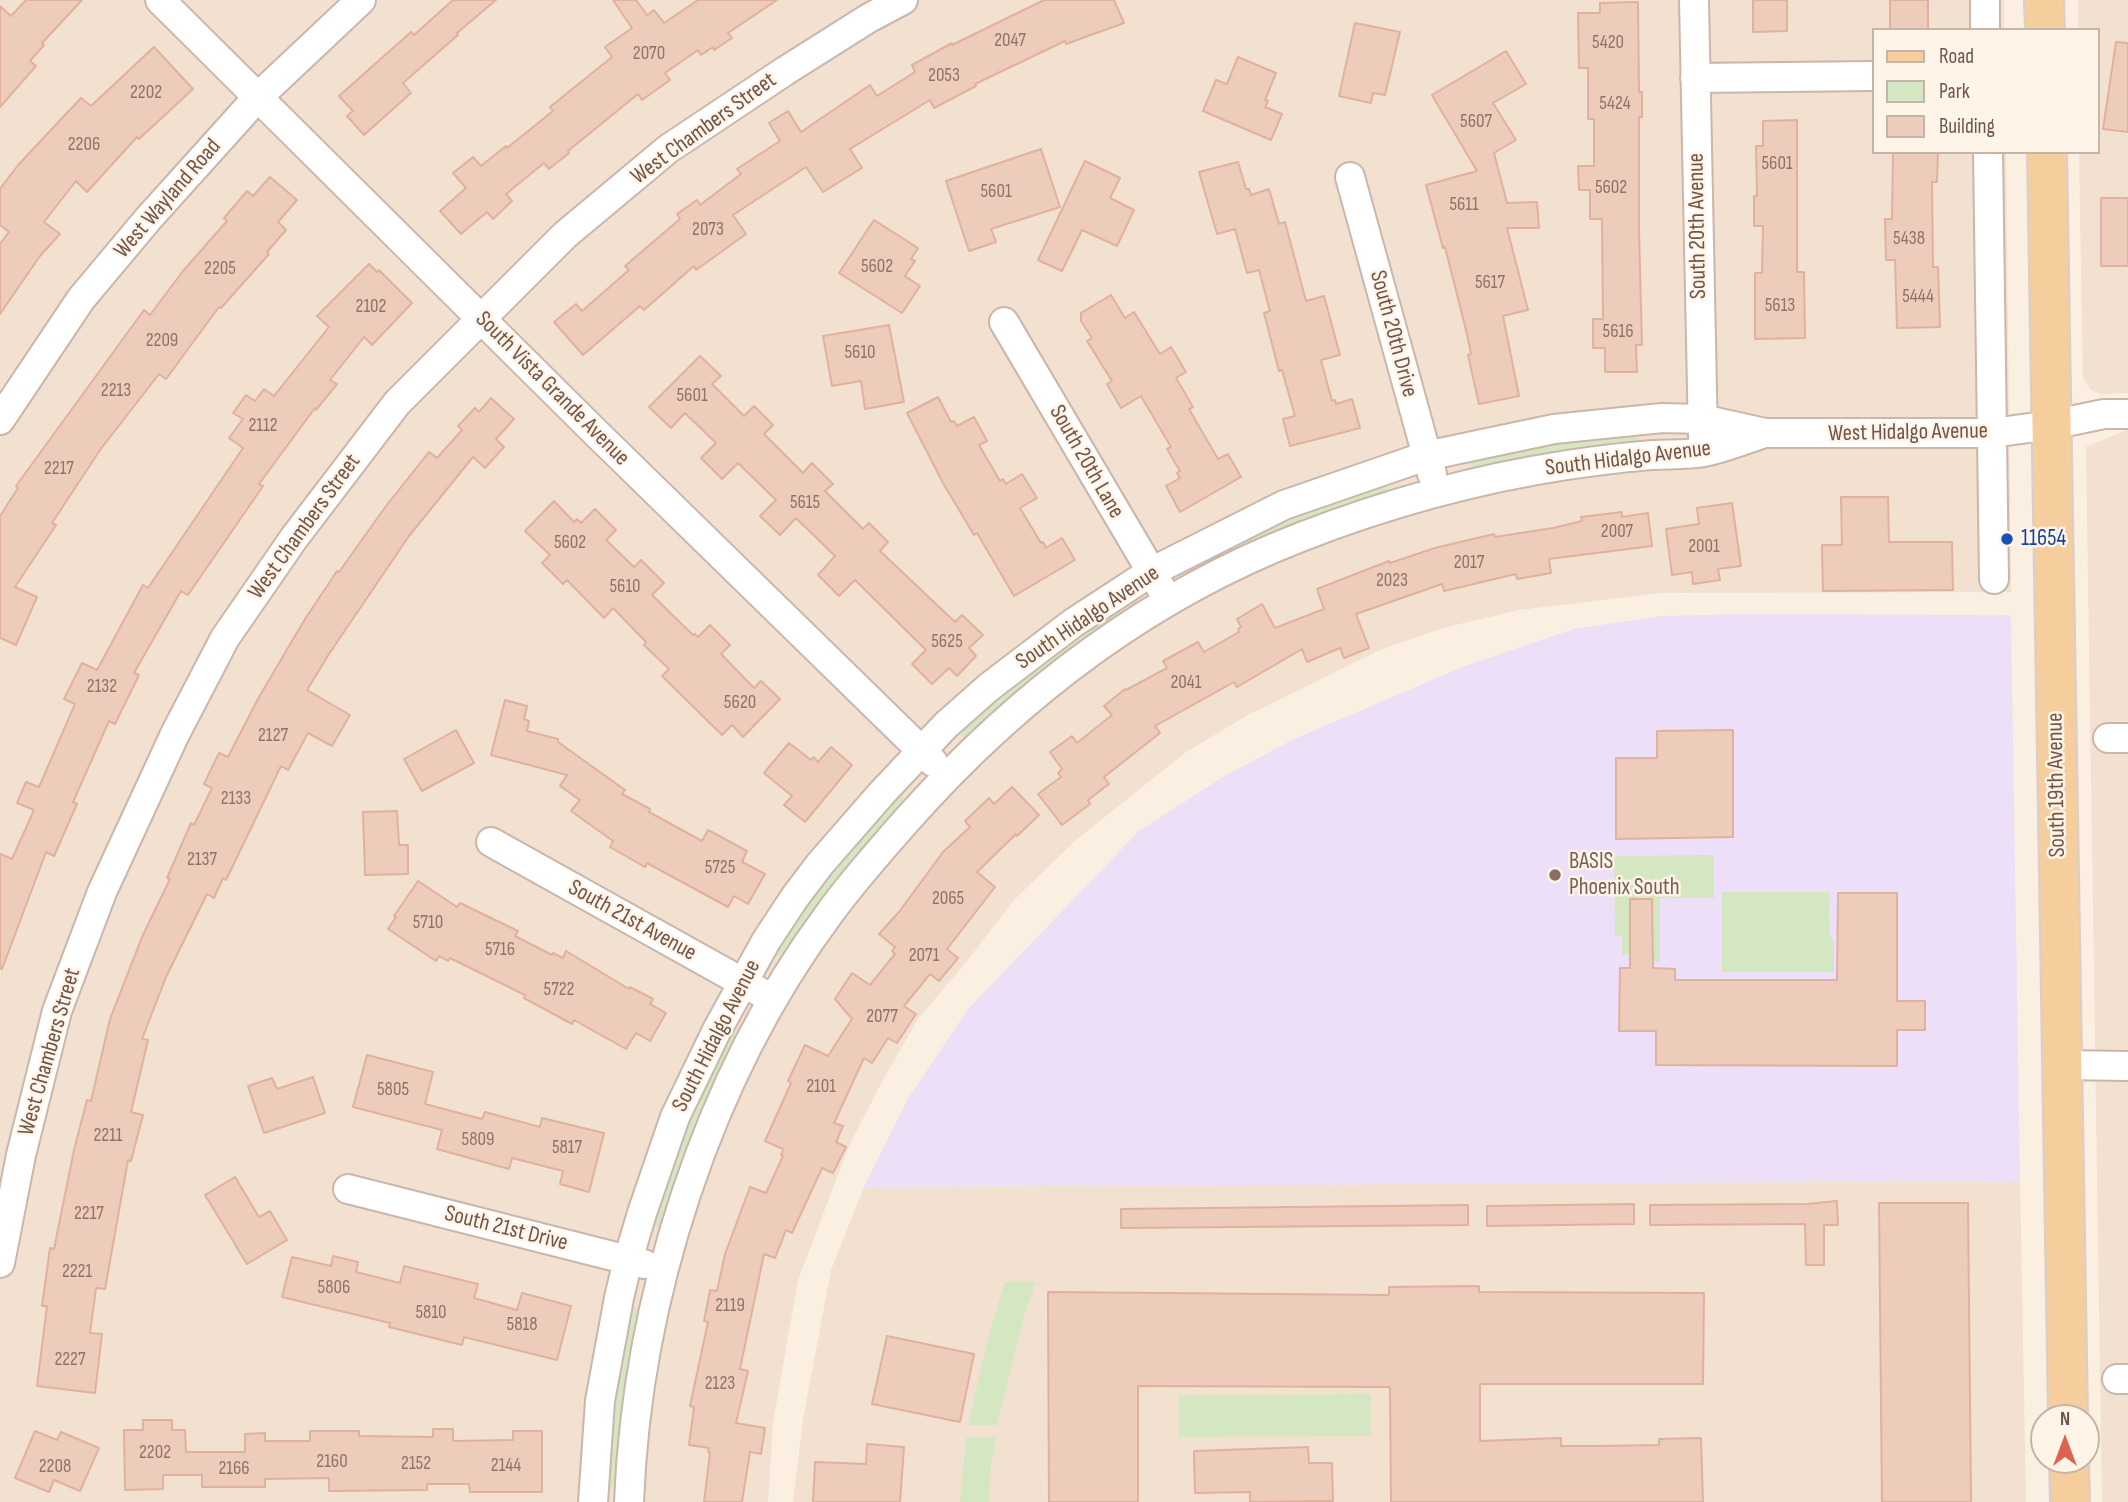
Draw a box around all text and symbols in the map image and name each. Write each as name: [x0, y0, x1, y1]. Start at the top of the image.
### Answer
legend: [1872, 28, 2100, 154]
house number: 2047: [994, 30, 1026, 52]
house number: 5420: [1592, 32, 1624, 54]
house number: 2070: [633, 43, 665, 65]
text: Road: [1939, 44, 1974, 69]
house number: 2053: [928, 65, 960, 87]
street label: West Chambers Street: [626, 67, 782, 191]
text: Park: [1939, 79, 1970, 104]
house number: 2202: [130, 82, 162, 104]
house number: 5424: [1599, 93, 1631, 115]
house number: 5607: [1460, 111, 1492, 133]
text: Building: [1939, 114, 1995, 139]
house number: 2206: [68, 134, 100, 156]
street label: West Wayland Road: [109, 134, 227, 264]
street label: South 20th Avenue: [1683, 153, 1713, 299]
house number: 5601: [1761, 153, 1793, 175]
house number: 5602: [1595, 177, 1627, 199]
house number: 5601: [980, 181, 1012, 203]
house number: 5611: [1449, 194, 1479, 216]
house number: 2073: [692, 219, 724, 241]
house number: 5438: [1893, 228, 1925, 250]
house number: 5602: [861, 256, 893, 278]
house number: 2205: [204, 258, 236, 280]
street label: South 20th Drive: [1363, 268, 1423, 400]
house number: 5617: [1475, 272, 1505, 294]
house number: 5444: [1902, 286, 1934, 308]
house number: 5613: [1765, 295, 1795, 317]
house number: 2102: [356, 296, 386, 318]
street label: South Vista Grande Avenue: [469, 306, 635, 472]
house number: 5616: [1603, 321, 1633, 343]
house number: 2209: [146, 330, 178, 352]
house number: 5610: [844, 342, 876, 364]
house number: 2213: [101, 380, 131, 402]
house number: 5601: [676, 385, 708, 407]
street label: South 20th Lane: [1042, 400, 1130, 524]
house number: 2112: [248, 415, 278, 437]
street label: West Hidalgo Avenue: [1828, 418, 1988, 448]
street label: South Hidalgo Avenue: [1544, 435, 1712, 483]
street label: West Chambers Street: [243, 449, 367, 605]
house number: 2217: [44, 458, 74, 480]
house number: 5615: [790, 492, 820, 514]
house number: 2007: [1601, 521, 1633, 543]
place label: 11654: [2021, 525, 2066, 553]
marker: 11654: [1999, 531, 2015, 547]
house number: 5602: [554, 532, 586, 554]
house number: 2001: [1688, 536, 1720, 558]
house number: 2017: [1454, 552, 1484, 574]
street label: South Hidalgo Avenue: [1011, 560, 1165, 676]
house number: 2023: [1376, 570, 1408, 592]
house number: 5610: [609, 576, 641, 598]
house number: 5625: [931, 631, 963, 653]
house number: 2041: [1171, 672, 1201, 694]
house number: 2132: [87, 676, 117, 698]
house number: 5620: [724, 692, 756, 714]
street label: South 19th Avenue: [2042, 712, 2072, 858]
house number: 2127: [258, 725, 288, 747]
house number: 2133: [221, 788, 251, 810]
place label: BASIS Phoenix South: [1569, 848, 1680, 902]
house number: 2137: [187, 849, 217, 871]
house number: 5725: [705, 857, 735, 879]
marker: BASIS Phoenix South: [1547, 867, 1563, 883]
street label: South 21st Avenue: [563, 874, 701, 968]
house number: 2065: [932, 888, 964, 910]
house number: 5710: [413, 912, 443, 934]
house number: 5716: [485, 939, 515, 961]
house number: 2071: [909, 945, 939, 967]
street label: South Hidalgo Avenue: [667, 955, 767, 1117]
street label: West Chambers Street: [13, 965, 87, 1139]
house number: 5722: [544, 979, 574, 1001]
house number: 2077: [866, 1006, 898, 1028]
house number: 2101: [806, 1076, 836, 1098]
house number: 5805: [377, 1079, 409, 1101]
house number: 2211: [93, 1125, 123, 1147]
house number: 5809: [462, 1129, 494, 1151]
house number: 5817: [552, 1137, 582, 1159]
street label: South 21st Drive: [441, 1200, 571, 1258]
house number: 2217: [74, 1203, 104, 1225]
house number: 2221: [62, 1261, 92, 1283]
house number: 5806: [318, 1277, 350, 1299]
house number: 2119: [715, 1295, 745, 1317]
house number: 5810: [415, 1302, 447, 1324]
house number: 5818: [507, 1314, 537, 1336]
house number: 2227: [54, 1349, 86, 1371]
house number: 2123: [705, 1373, 735, 1395]
north arrow: [2030, 1404, 2100, 1474]
text: N: [2060, 1408, 2070, 1431]
house number: 2202: [139, 1442, 171, 1464]
house number: 2160: [316, 1451, 348, 1473]
house number: 2152: [401, 1453, 431, 1475]
house number: 2144: [491, 1455, 521, 1477]
house number: 2208: [39, 1456, 71, 1478]
house number: 2166: [218, 1458, 250, 1480]

